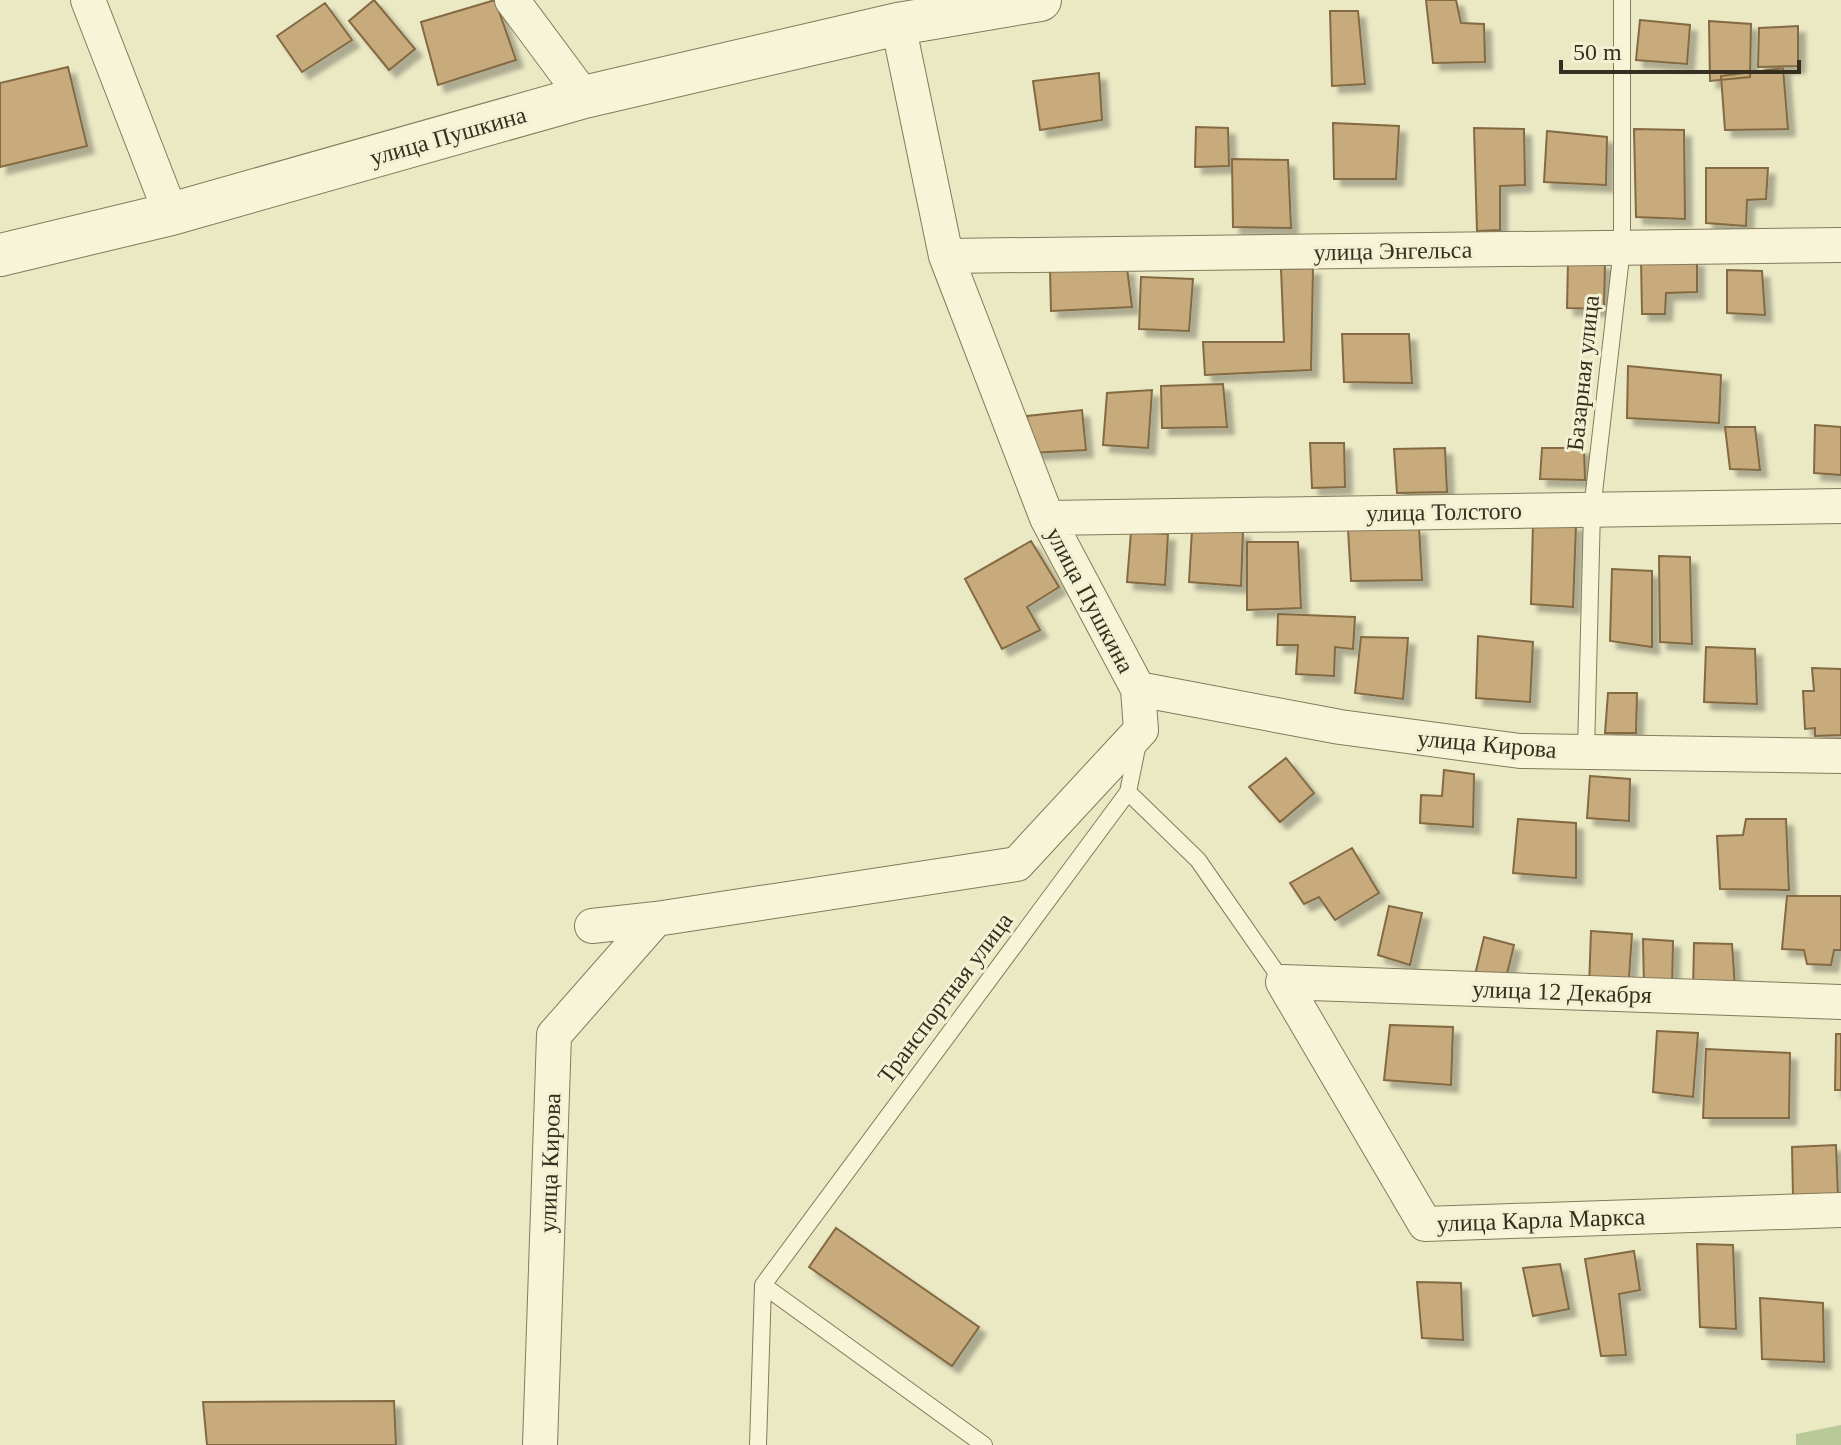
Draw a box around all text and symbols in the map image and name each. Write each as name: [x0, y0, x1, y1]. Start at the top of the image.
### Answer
scale bar: [1561, 24, 1799, 74]
text: 50 m: [1573, 39, 1622, 65]
street label: улица Пушкина: [367, 101, 529, 171]
street label: улица Энгельса: [1313, 237, 1473, 265]
street label: Базарная улица: [1562, 294, 1604, 452]
street label: улица Толстого: [1366, 498, 1522, 526]
street label: улица Пушкина: [1041, 523, 1139, 678]
street label: улица Кирова: [1416, 725, 1558, 763]
street label: Транспортная улица: [872, 907, 1018, 1088]
street label: улица 12 Декабря: [1472, 976, 1652, 1008]
street label: улица Кирова: [535, 1092, 565, 1233]
street label: улица Карла Маркса: [1436, 1203, 1646, 1237]

